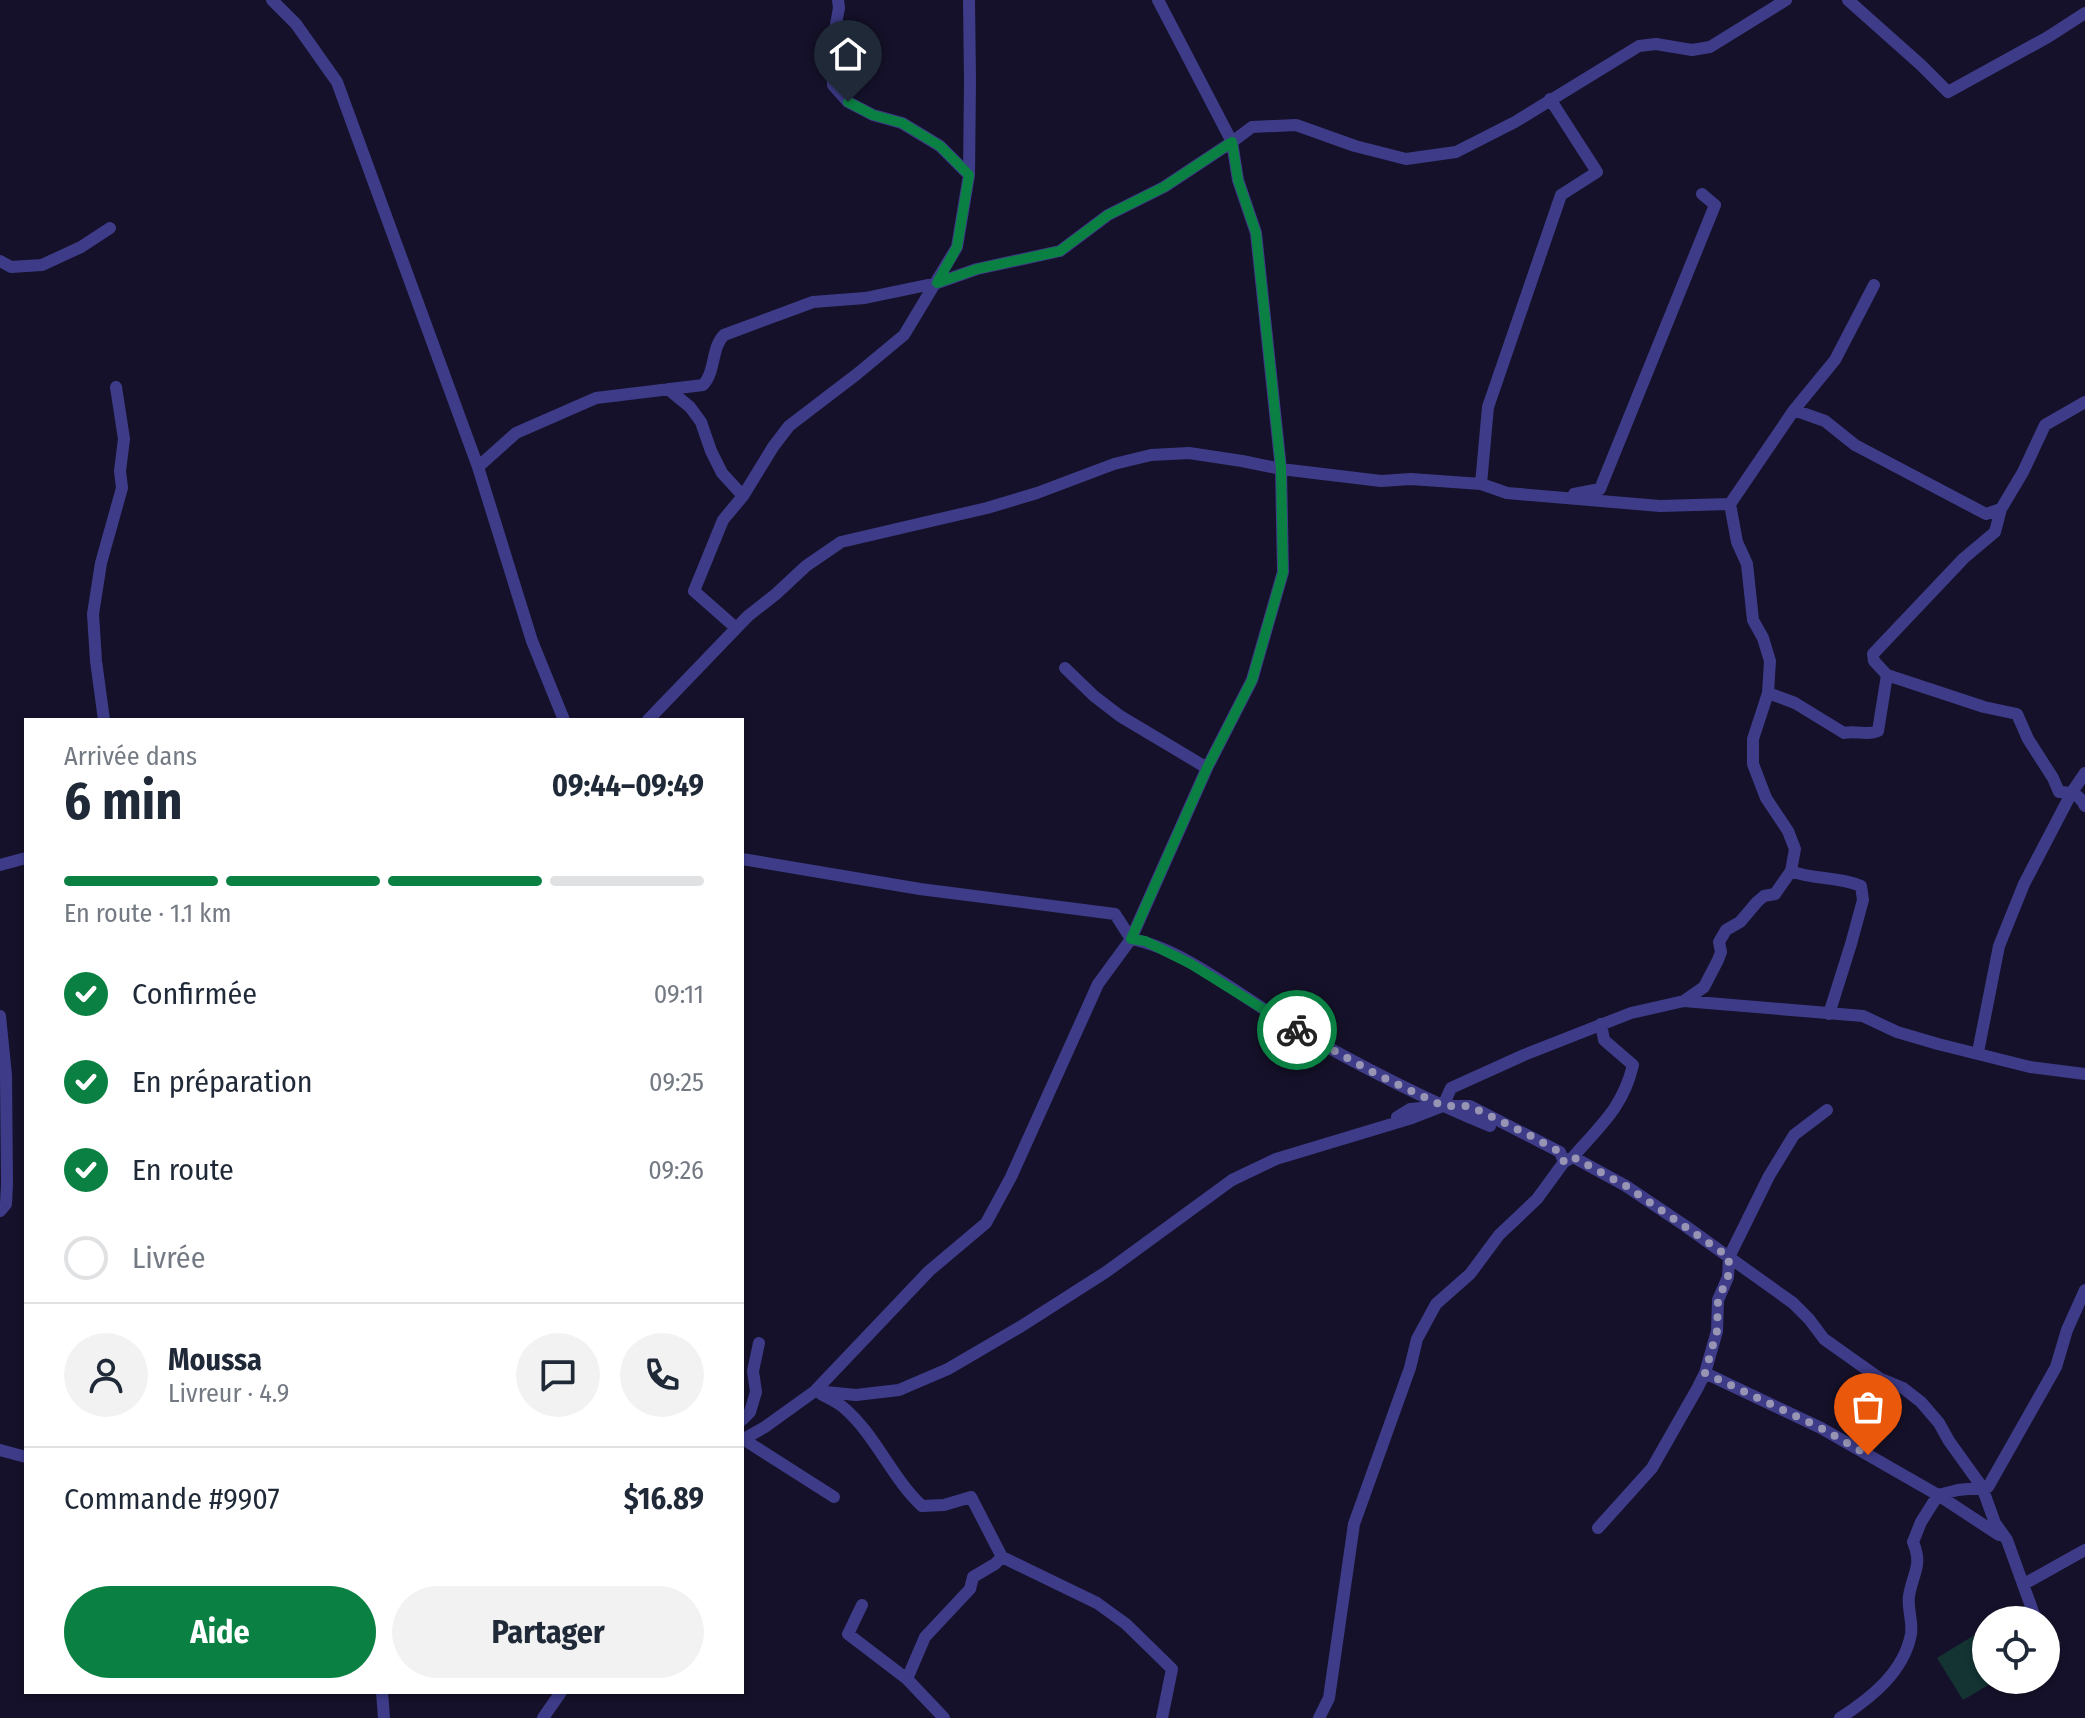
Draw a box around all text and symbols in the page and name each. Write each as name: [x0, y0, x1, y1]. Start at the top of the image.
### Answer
pin: [814, 20, 882, 102]
icon: home: [826, 32, 870, 76]
text: Arrivée dans: [64, 741, 197, 772]
text: 09:44–09:49: [552, 768, 704, 804]
text: 6 min: [64, 770, 182, 833]
text: En route · 1.1 km: [64, 898, 231, 929]
icon: check: [64, 972, 108, 1016]
text: Confirmée: [132, 976, 257, 1012]
text: 09:11: [654, 979, 704, 1010]
courier: [1257, 990, 1337, 1070]
icon: bike: [1275, 1008, 1319, 1052]
icon: check: [64, 1060, 108, 1104]
text: En préparation: [132, 1064, 313, 1100]
text: 09:25: [649, 1067, 704, 1098]
icon: check: [64, 1148, 108, 1192]
text: En route: [132, 1152, 234, 1188]
text: 09:26: [648, 1155, 704, 1186]
text: Livrée: [132, 1240, 205, 1276]
button: person: [64, 1333, 148, 1417]
button: chat: [516, 1333, 600, 1417]
button: phone: [620, 1333, 704, 1417]
text: Moussa: [168, 1342, 262, 1378]
pin: [1834, 1373, 1902, 1455]
text: Livreur · 4.9: [168, 1378, 289, 1409]
icon: bag: [1846, 1385, 1890, 1429]
text: Commande #9907: [64, 1481, 280, 1517]
text: $16.89: [624, 1481, 704, 1517]
button: Aide: [64, 1586, 376, 1678]
button: Partager: [392, 1586, 704, 1678]
map controls: [1972, 1606, 2060, 1694]
button: locate: [1972, 1606, 2060, 1694]

